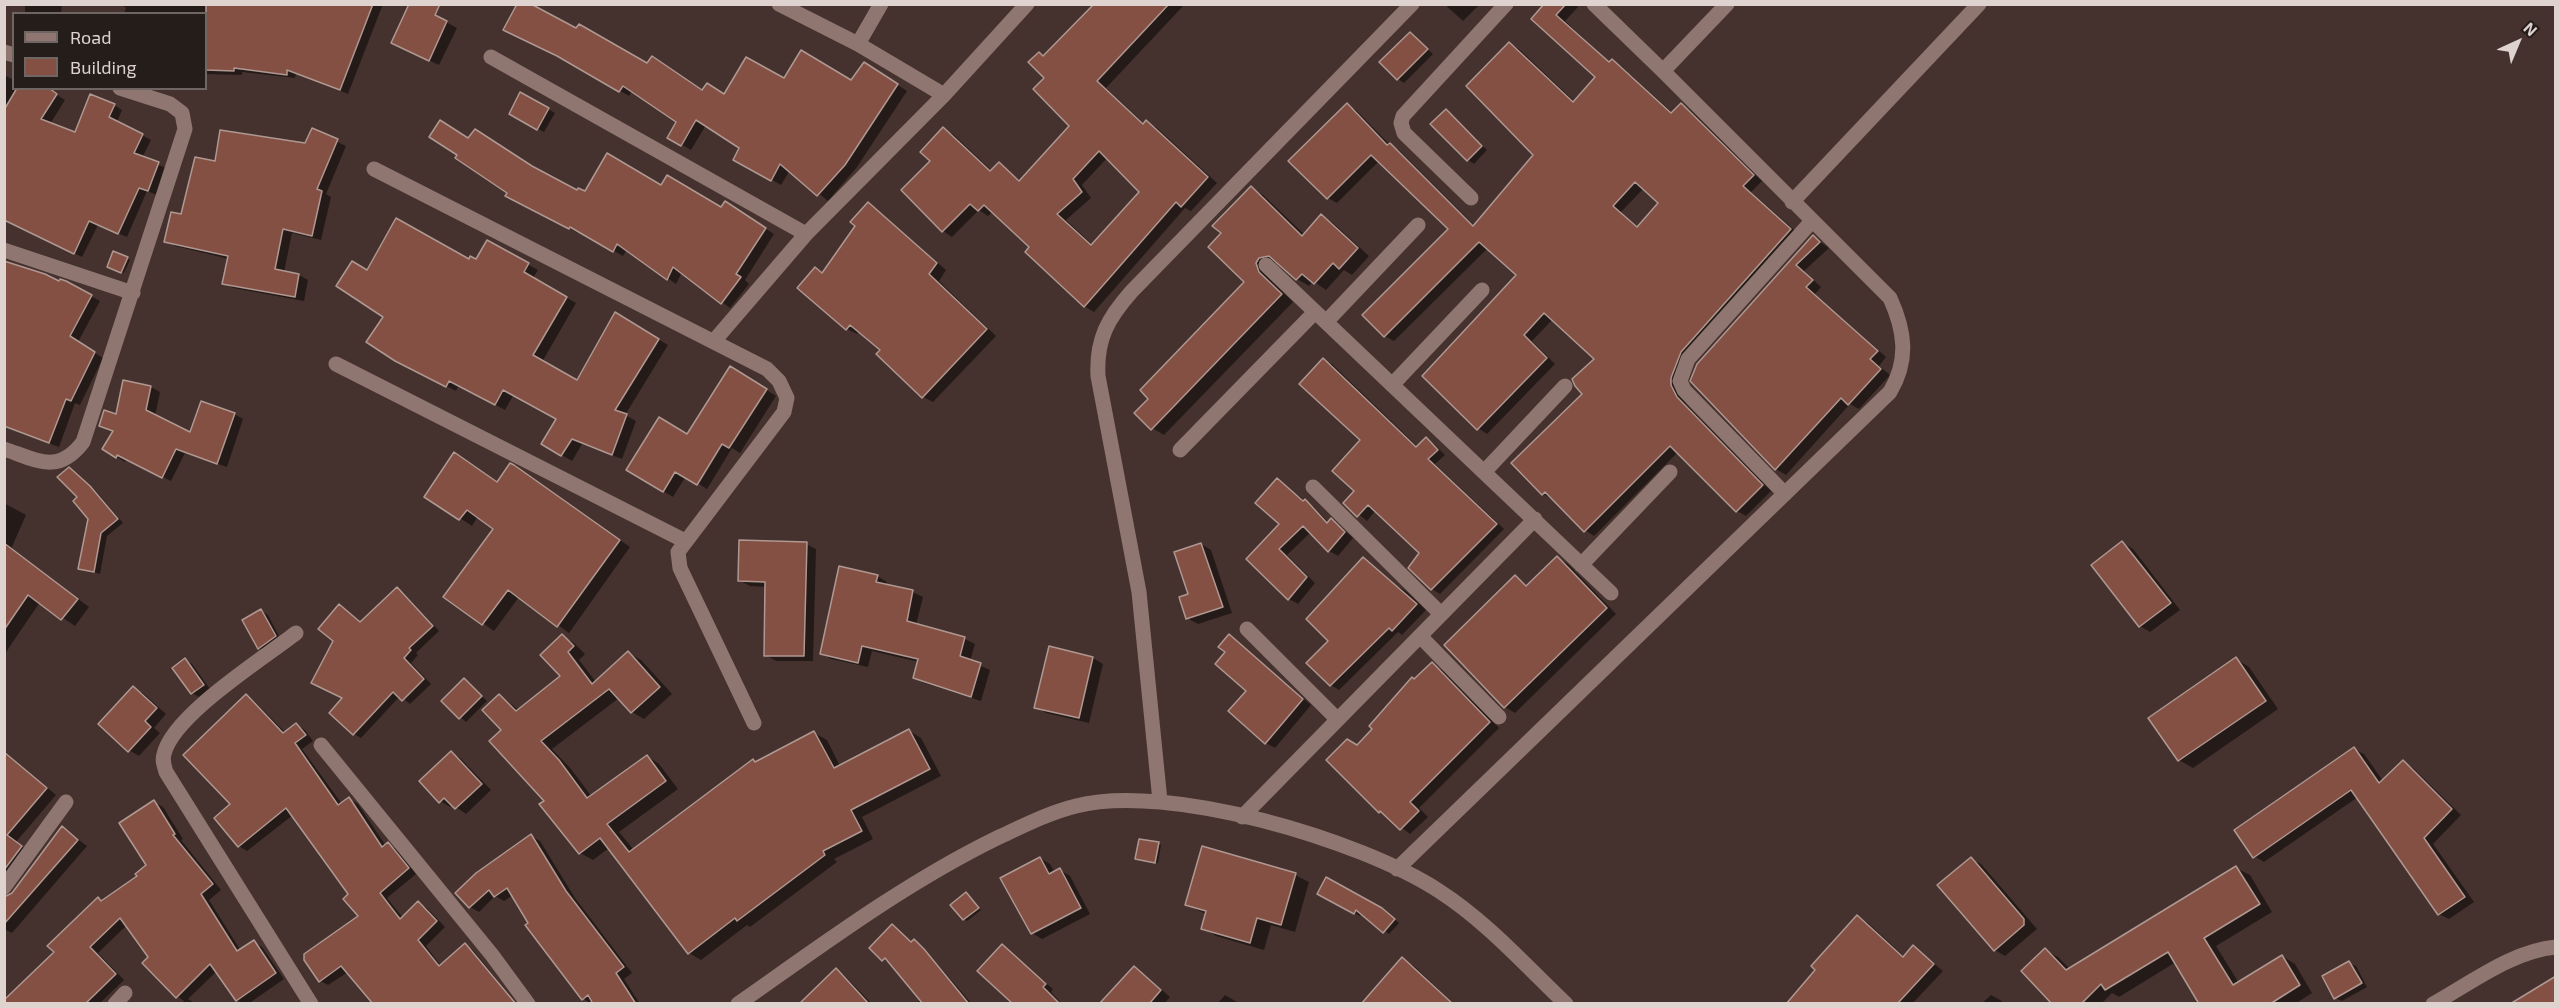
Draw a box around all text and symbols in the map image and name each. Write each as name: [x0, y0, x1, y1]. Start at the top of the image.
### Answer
legend: [12, 12, 207, 90]
north arrow: [2488, 12, 2548, 72]
text: N: [2520, 18, 2542, 40]
text: Road: [70, 26, 111, 48]
text: Building: [70, 56, 137, 78]

